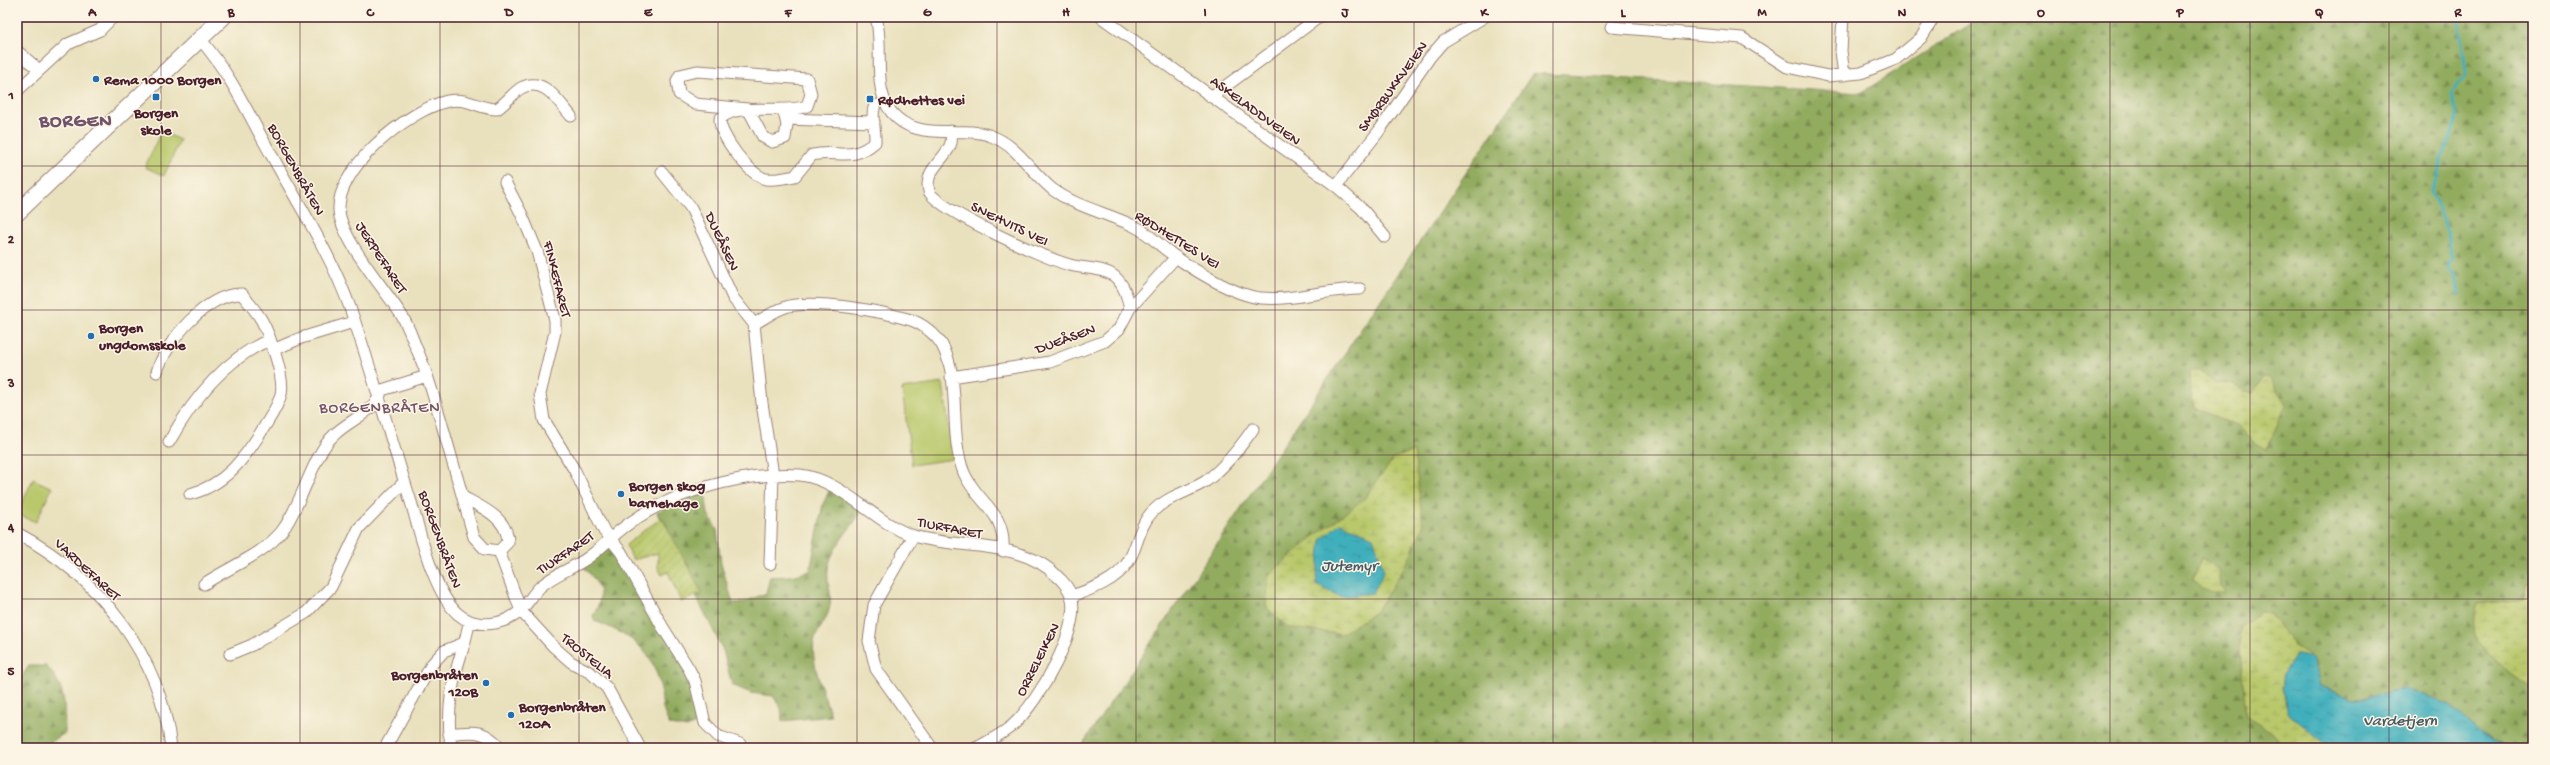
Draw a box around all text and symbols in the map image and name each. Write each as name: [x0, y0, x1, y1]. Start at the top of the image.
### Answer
text: A: [87, 6, 97, 21]
text: B: [227, 6, 236, 21]
text: C: [365, 6, 375, 21]
text: D: [504, 6, 514, 21]
text: E: [644, 6, 653, 21]
text: F: [784, 6, 793, 21]
text: G: [923, 6, 932, 21]
text: H: [1062, 6, 1070, 21]
text: I: [1203, 6, 1207, 21]
text: J: [1341, 6, 1350, 21]
text: K: [1479, 6, 1489, 21]
text: L: [1621, 6, 1627, 21]
text: M: [1757, 6, 1767, 21]
text: N: [1898, 6, 1907, 21]
text: O: [2037, 6, 2045, 21]
text: P: [2175, 6, 2184, 21]
text: Q: [2315, 6, 2324, 21]
text: R: [2454, 6, 2463, 21]
street label: SMØRBUKKVEIEN: [1355, 38, 1433, 136]
place label: Rema 1000 Borgen: [103, 72, 222, 90]
street label: ASKELADDVEIEN: [1206, 73, 1304, 151]
marker: Rema 1000 Borgen: [91, 74, 101, 84]
text: 1: [7, 89, 14, 104]
marker: Borgen skole: [151, 92, 161, 102]
place label: Rødhettes vei: [877, 92, 965, 110]
marker: Rødhettes vei: [865, 94, 875, 104]
place label: Borgen skole: [133, 105, 179, 140]
district label: BORGEN: [38, 111, 113, 134]
street label: BORGENBRÅTEN: [262, 120, 328, 219]
street label: SNEHVITS VEI: [967, 198, 1051, 251]
street label: RØDHETTES VEI: [1131, 207, 1223, 274]
street label: DUEÅSEN: [699, 209, 743, 274]
street label: JERPEFARET: [350, 219, 411, 299]
text: 2: [8, 233, 15, 248]
street label: FINKEFARET: [538, 238, 575, 321]
place label: Borgen ungdomsskole: [98, 320, 187, 355]
street label: DUEÅSEN: [1032, 321, 1098, 359]
marker: Borgen ungdomsskole: [86, 331, 96, 341]
text: 3: [7, 377, 15, 392]
district label: BORGENBRÅTEN: [318, 399, 441, 419]
place label: Borgen skog barnehage: [628, 478, 706, 513]
street label: BORGENBRÅTEN: [413, 488, 465, 591]
marker: Borgen skog barnehage: [616, 489, 626, 499]
street label: TIURFARET: [915, 514, 985, 544]
text: 4: [7, 521, 15, 536]
street label: TIURFARET: [533, 527, 599, 580]
street label: VARDEFARET: [49, 535, 124, 606]
water label: Jutemyr: [1321, 558, 1380, 577]
street label: ORRELEIKEN: [1013, 620, 1065, 700]
street label: TROSTELIA: [556, 629, 618, 684]
text: 5: [8, 665, 15, 680]
place label: Borgenbråten 120B: [390, 667, 479, 702]
marker: Borgenbråten 120B: [481, 678, 491, 688]
place label: Borgenbråten 120A: [518, 699, 607, 734]
marker: Borgenbråten 120A: [506, 710, 516, 720]
water label: Vardetjern: [2363, 713, 2437, 732]

